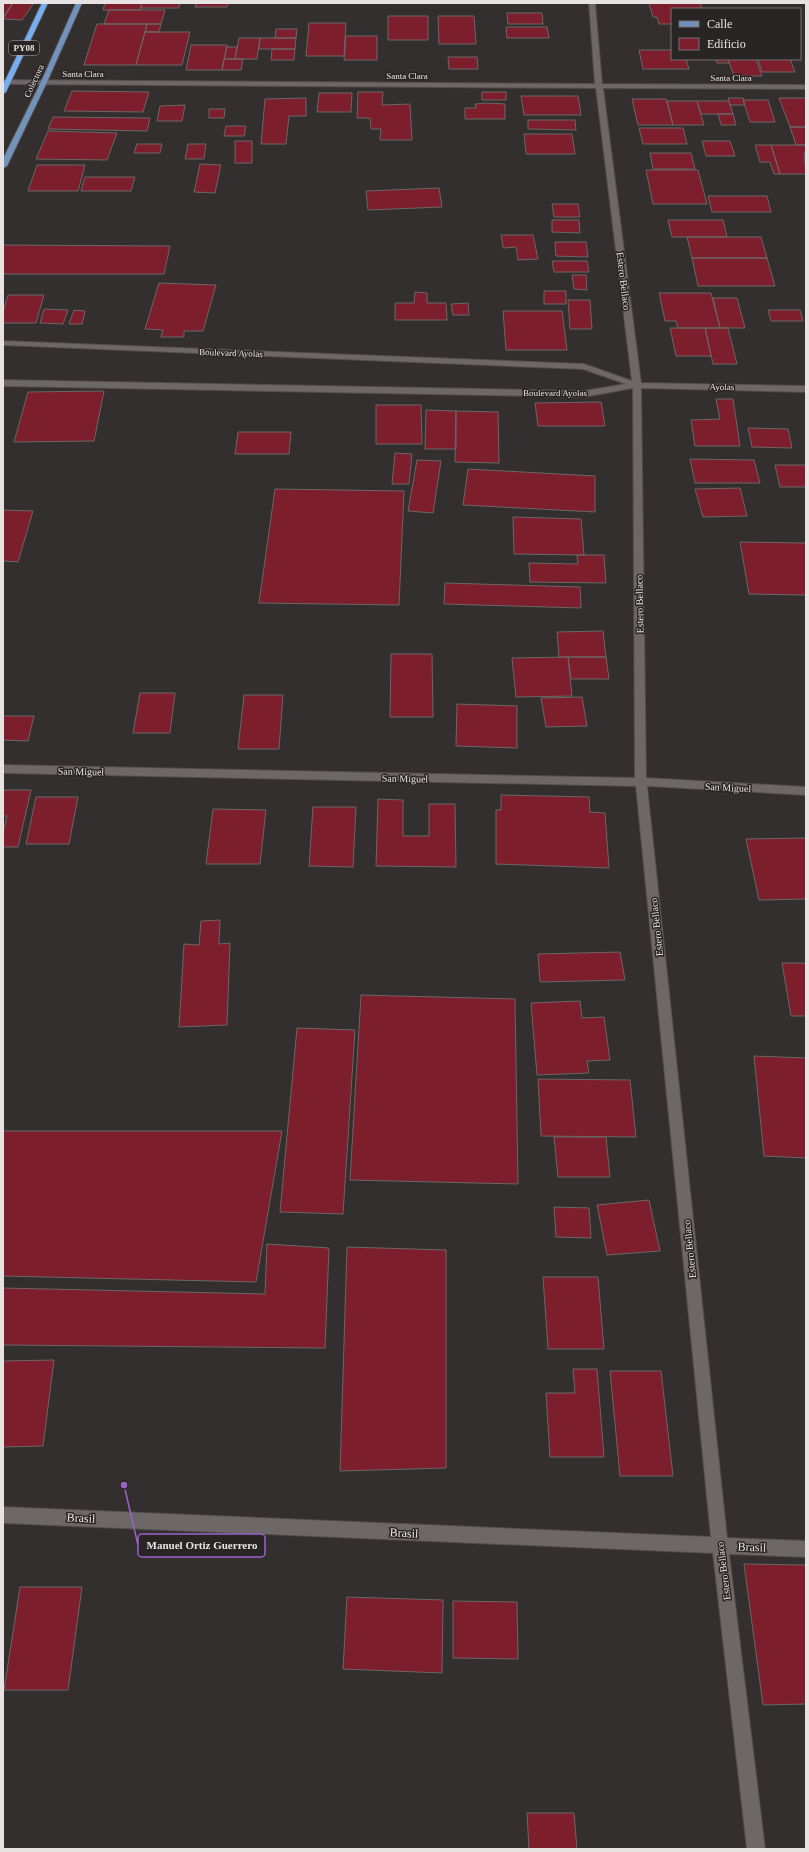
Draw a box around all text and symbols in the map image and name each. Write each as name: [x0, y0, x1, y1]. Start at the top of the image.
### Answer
legend: [671, 8, 801, 60]
text: Calle: [707, 17, 732, 31]
text: Edificio: [707, 37, 746, 51]
road number: PY08: [9, 41, 39, 55]
street label: Colectora: [22, 63, 46, 99]
street label: Santa Clara: [62, 69, 104, 79]
street label: Santa Clara: [386, 71, 428, 81]
street label: Santa Clara: [710, 73, 752, 83]
street label: Estero Bellaco: [614, 251, 633, 311]
street label: Boulevard Ayolas: [199, 347, 264, 359]
street label: Ayolas: [710, 382, 735, 392]
street label: Boulevard Ayolas: [523, 388, 587, 398]
street label: Estero Bellaco: [633, 575, 646, 633]
street label: San Miguel: [58, 766, 104, 777]
street label: San Miguel: [382, 773, 428, 784]
street label: San Miguel: [705, 781, 752, 794]
street label: Estero Bellaco: [648, 897, 665, 957]
street label: Estero Bellaco: [681, 1219, 698, 1279]
street label: Brasil: [66, 1510, 96, 1526]
street label: Brasil: [389, 1525, 419, 1541]
callout: Manuel Ortiz Guerrero: [138, 1534, 265, 1557]
text: Manuel Ortiz Guerrero: [147, 1539, 258, 1551]
street label: Brasil: [737, 1540, 767, 1555]
street label: Estero Bellaco: [714, 1541, 733, 1601]

